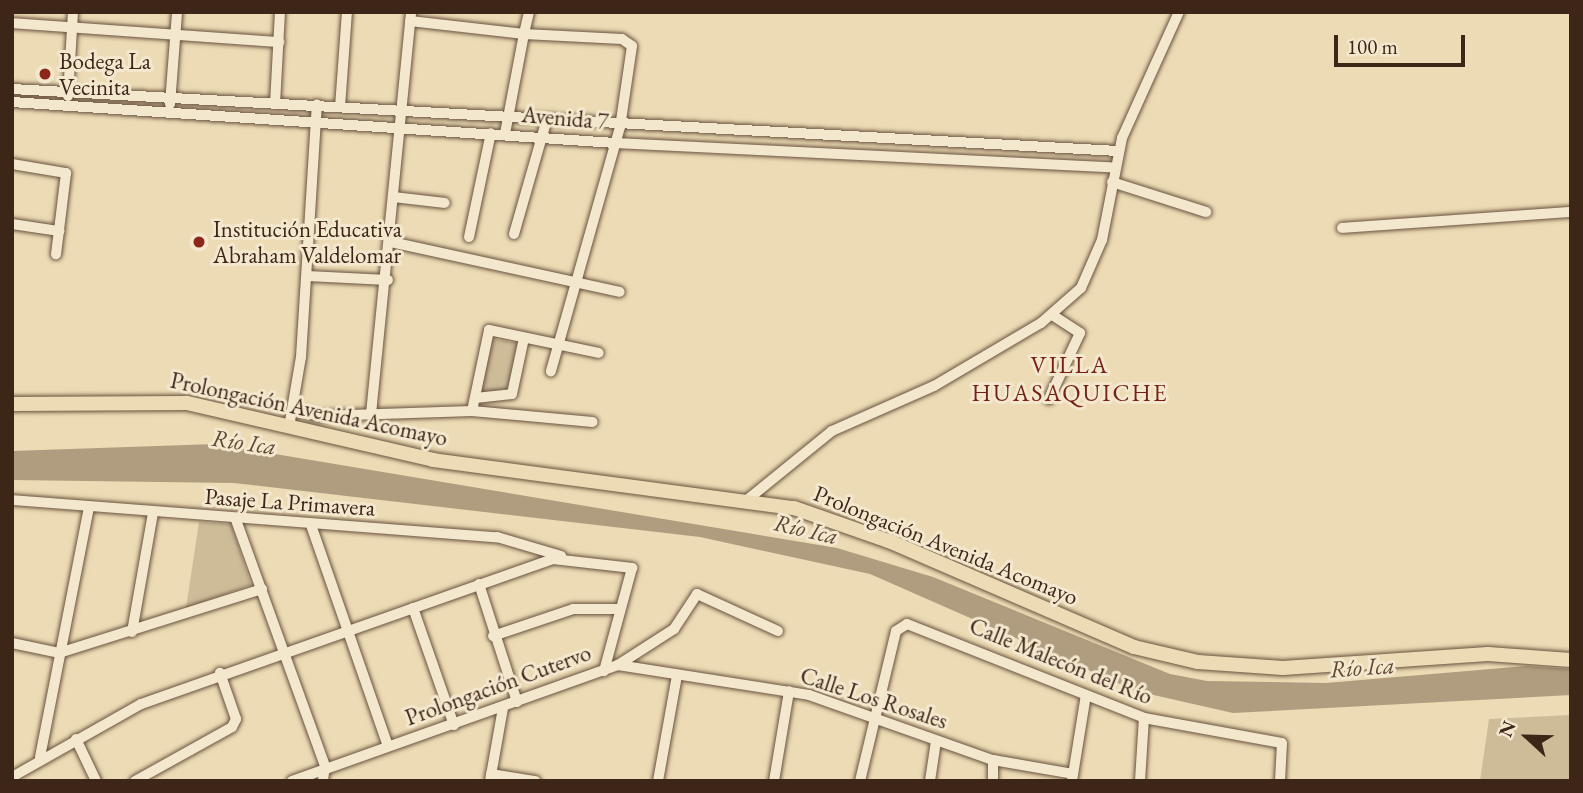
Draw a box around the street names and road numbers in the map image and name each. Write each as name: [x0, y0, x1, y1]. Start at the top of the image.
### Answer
street label: Avenida 7: [520, 100, 610, 136]
street label: Prolongación Avenida Acomayo: [168, 366, 450, 452]
street label: Prolongación Avenida Acomayo: [810, 479, 1082, 611]
street label: Pasaje La Primavera: [204, 482, 376, 522]
street label: Calle Malecón del Río: [965, 612, 1157, 710]
street label: Prolongación Cutervo: [401, 639, 595, 731]
street label: Calle Los Rosales: [797, 661, 951, 735]

